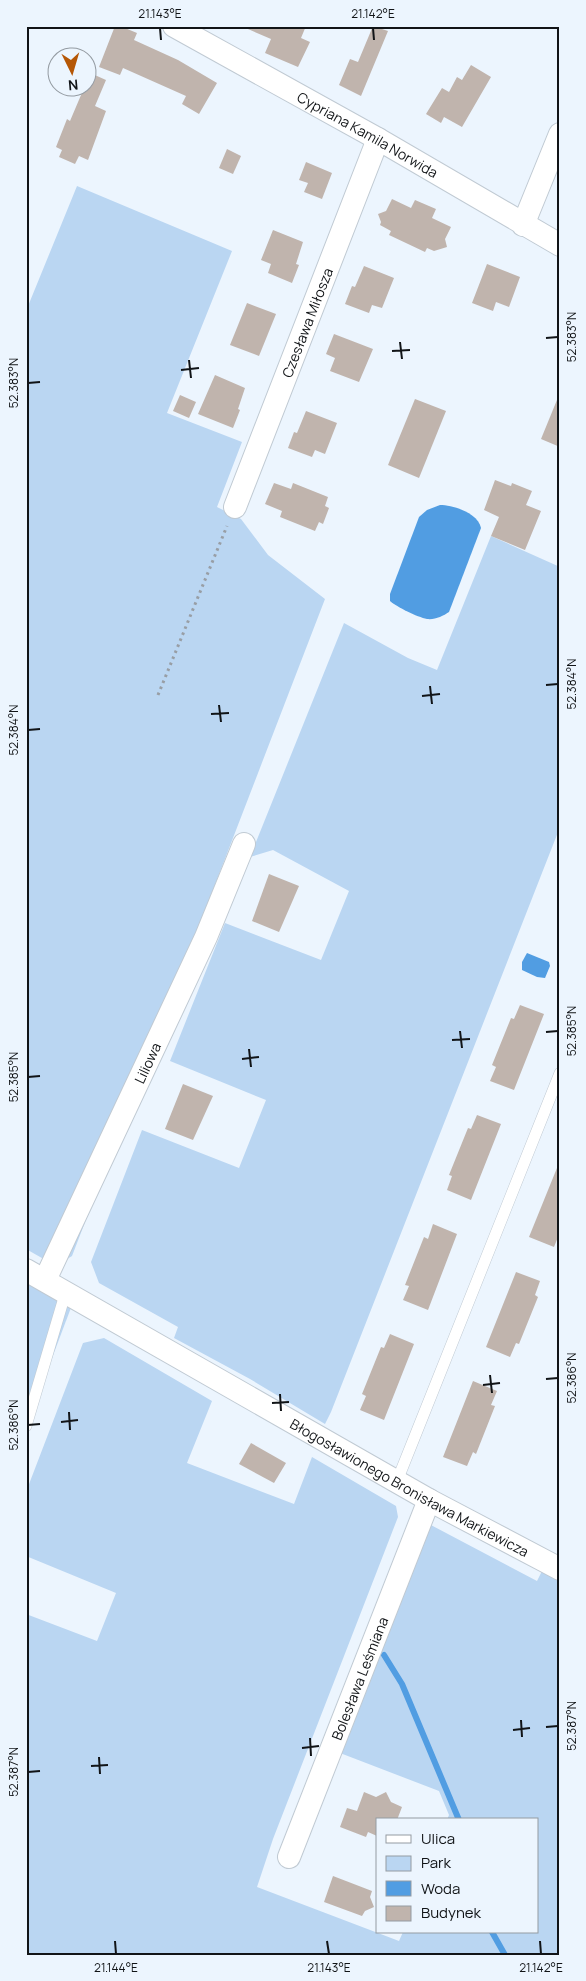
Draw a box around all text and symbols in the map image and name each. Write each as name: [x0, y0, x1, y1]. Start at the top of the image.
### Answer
text: 21.143°E: [138, 5, 182, 22]
text: 21.142°E: [351, 5, 395, 22]
north arrow: [48, 48, 98, 98]
text: N: [67, 76, 79, 95]
street label: Cypriana Kamila Norwida: [294, 87, 442, 182]
street label: Czesława Miłosza: [277, 265, 337, 380]
text: 52.383°N: [563, 312, 580, 362]
text: 52.383°N: [5, 358, 22, 408]
text: 52.384°N: [563, 659, 580, 709]
text: 52.384°N: [5, 705, 22, 755]
text: 52.385°N: [563, 1006, 580, 1056]
street label: Liliowa: [129, 1039, 165, 1086]
text: 52.385°N: [5, 1052, 22, 1102]
text: 52.386°N: [563, 1352, 580, 1404]
text: 52.386°N: [5, 1399, 22, 1451]
street label: Błogosławionego Bronisława Markiewicza: [287, 1413, 532, 1561]
street label: Bolesława Leśmiana: [326, 1614, 392, 1743]
text: 52.387°N: [563, 1701, 580, 1751]
text: 52.387°N: [5, 1747, 22, 1797]
legend: [376, 1818, 538, 1934]
text: Ulica: [421, 1828, 455, 1849]
text: Park: [421, 1852, 451, 1873]
text: Woda: [421, 1878, 460, 1899]
text: Budynek: [421, 1902, 482, 1923]
text: 21.144°E: [94, 1959, 138, 1976]
text: 21.143°E: [307, 1959, 351, 1976]
text: 21.142°E: [519, 1959, 563, 1976]

